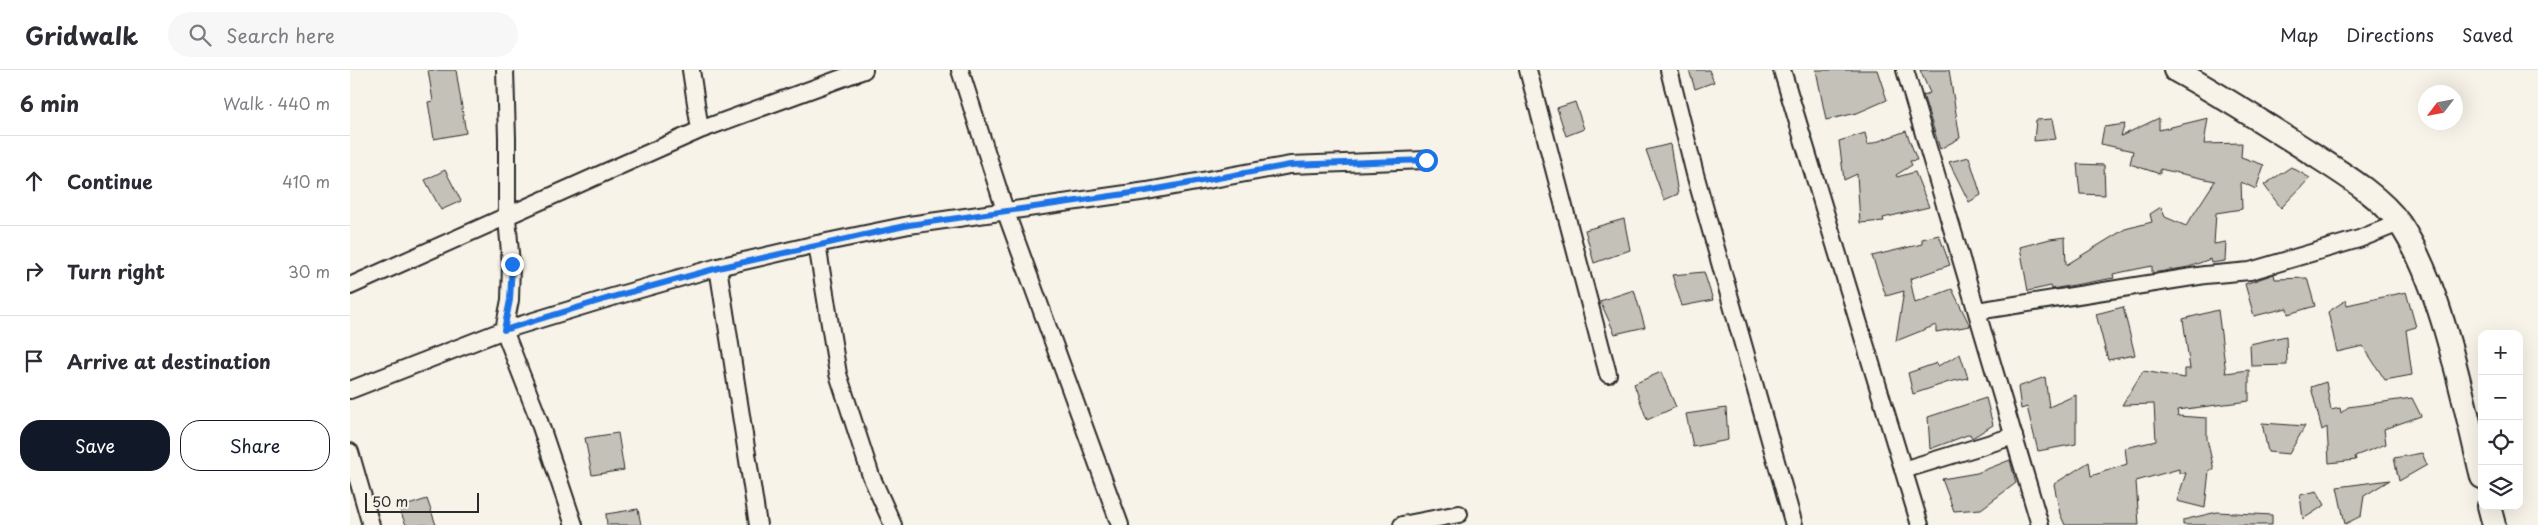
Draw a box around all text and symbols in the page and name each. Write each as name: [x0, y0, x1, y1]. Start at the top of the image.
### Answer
search box: [168, 12, 518, 57]
text: Gridwalk: [25, 17, 138, 53]
icon: search: [186, 21, 214, 49]
text: Search here: [226, 21, 335, 49]
text: Map: [2280, 21, 2318, 48]
text: Directions: [2346, 21, 2434, 48]
text: Saved: [2462, 21, 2513, 48]
north arrow: [2418, 85, 2463, 130]
text: 6 min: [20, 87, 79, 119]
text: Walk · 440 m: [223, 91, 330, 115]
route start: [1415, 149, 1438, 172]
icon: ahead: [20, 167, 48, 195]
text: Continue: [67, 167, 153, 195]
text: 410 m: [282, 169, 330, 193]
route end: [501, 253, 524, 276]
icon: right: [20, 257, 48, 285]
text: Turn right: [67, 257, 165, 285]
text: 30 m: [288, 259, 330, 283]
map controls: [2478, 330, 2523, 510]
button: +: [2478, 330, 2523, 375]
icon: arrive: [20, 347, 48, 375]
text: Arrive at destination: [67, 347, 271, 375]
button: −: [2478, 375, 2523, 420]
button: Save: [20, 420, 170, 471]
button: Share: [180, 420, 330, 471]
button: locate: [2478, 420, 2523, 465]
button: layers: [2478, 465, 2523, 510]
scale bar: [365, 490, 479, 513]
text: 50 m: [372, 491, 408, 512]

